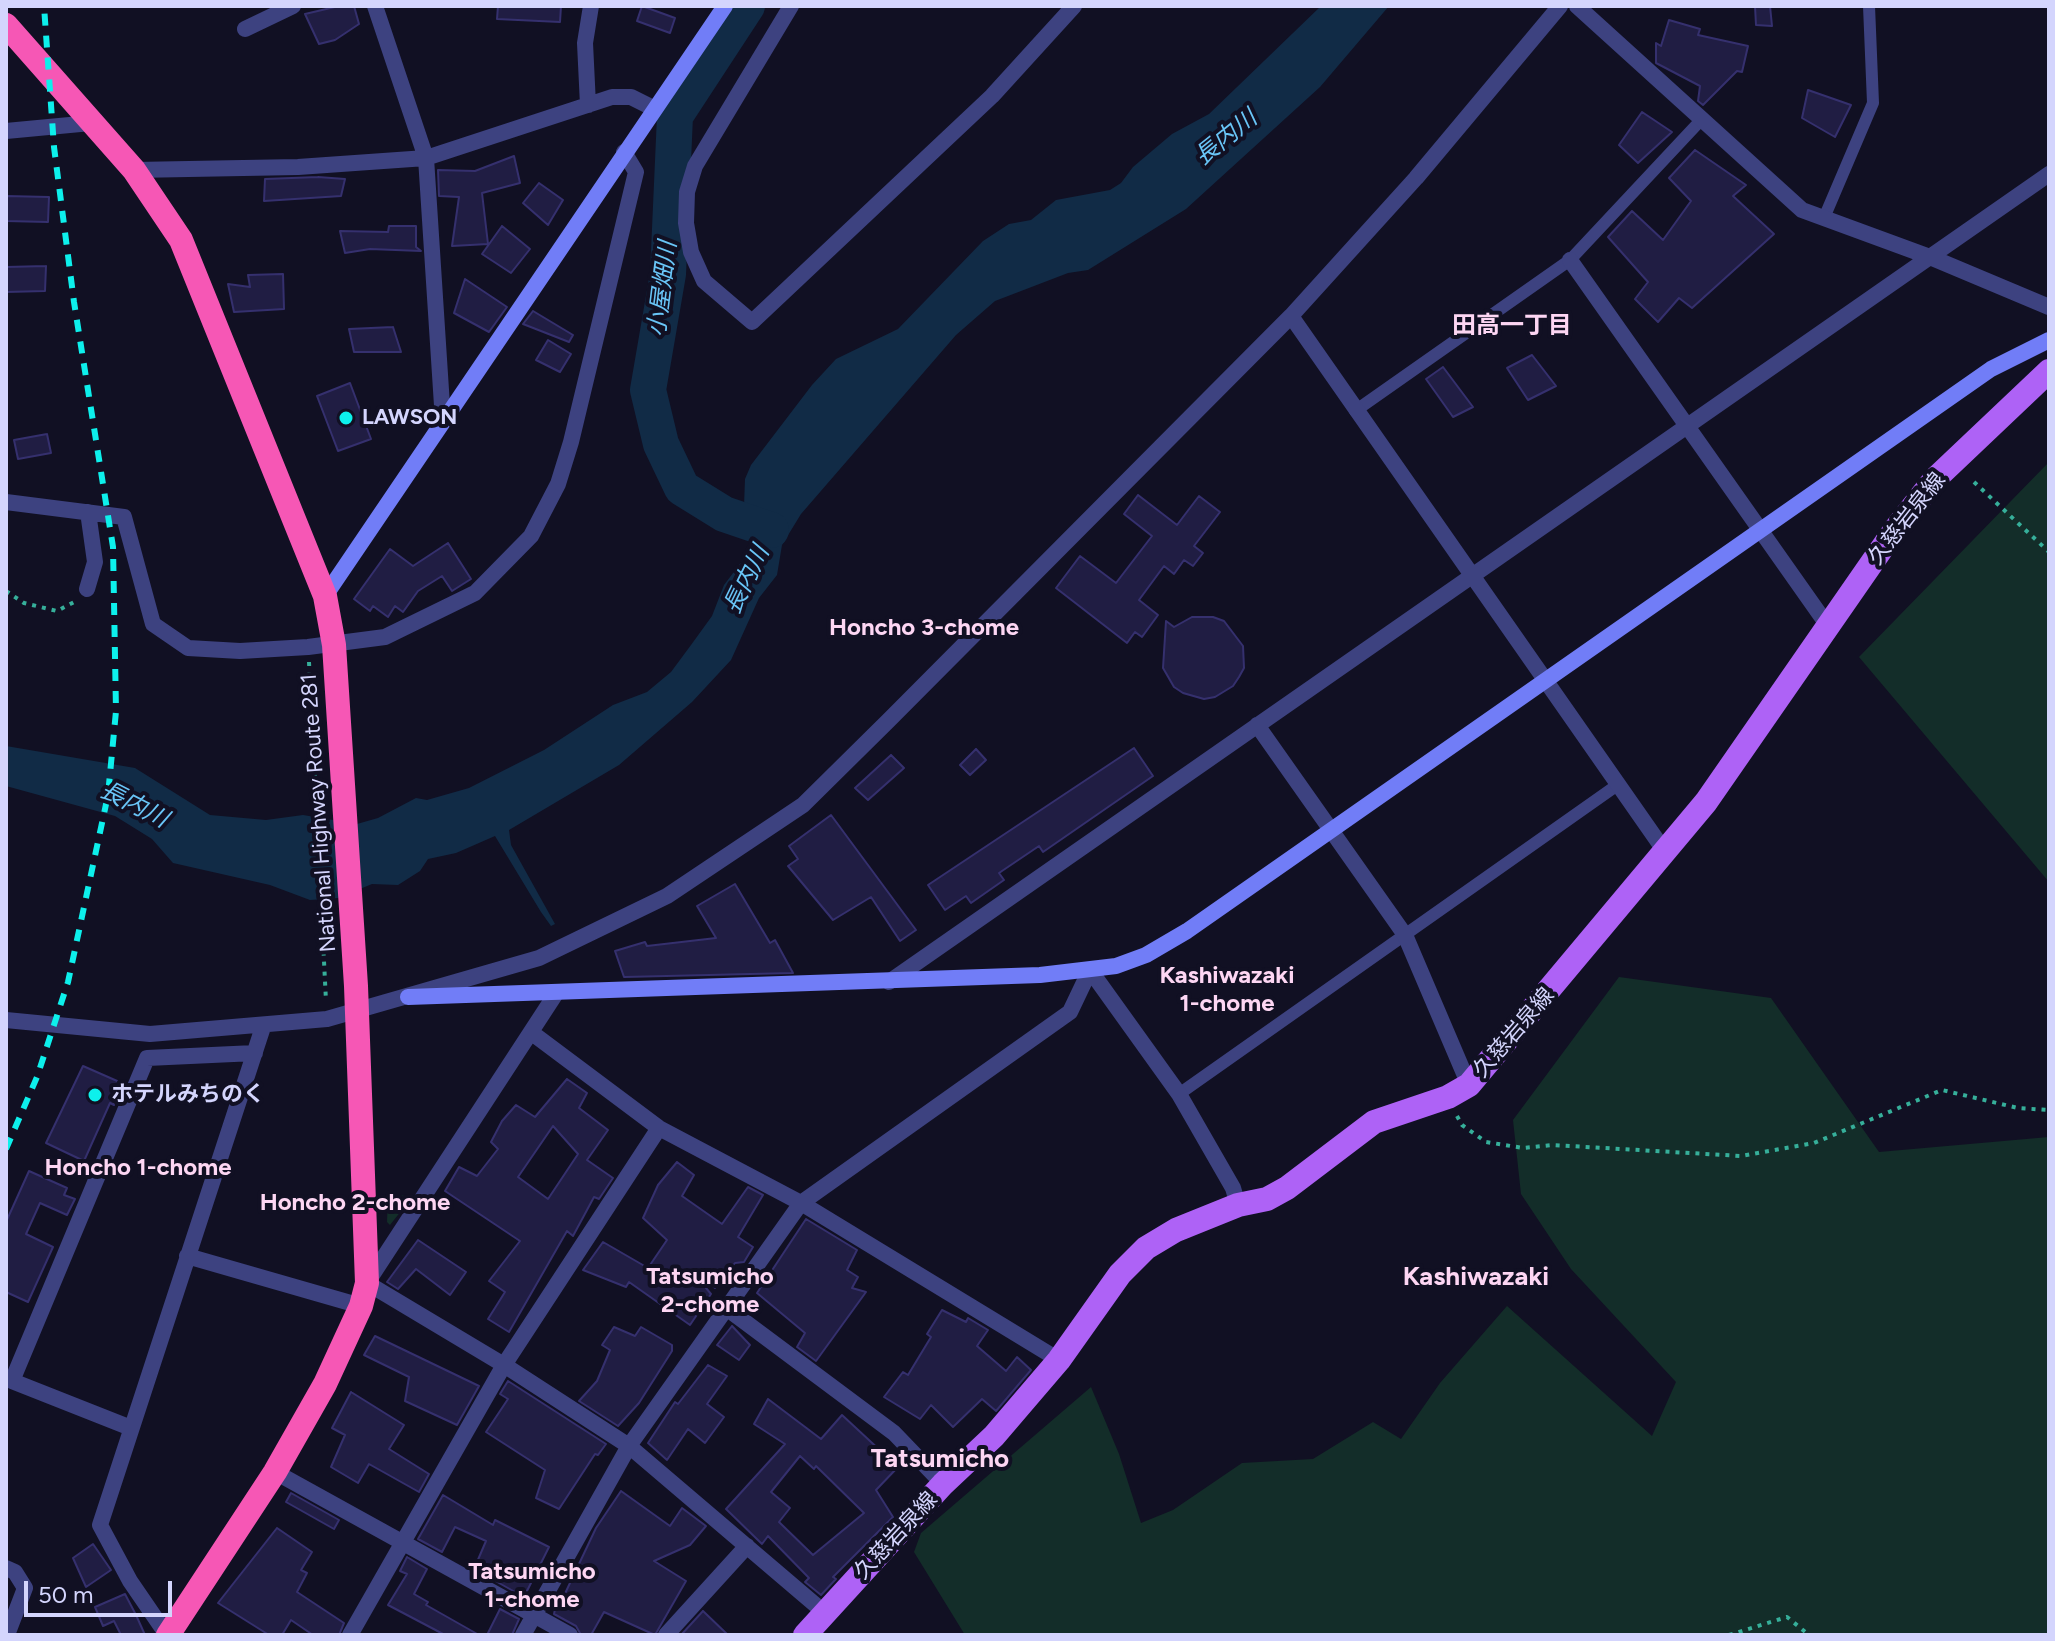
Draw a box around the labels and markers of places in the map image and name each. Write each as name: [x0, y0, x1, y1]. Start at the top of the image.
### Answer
place label: LAWSON: [362, 405, 457, 431]
marker: LAWSON: [337, 409, 355, 427]
place label: ホテルみちのく: [111, 1082, 265, 1108]
marker: ホテルみちのく: [86, 1086, 104, 1104]

